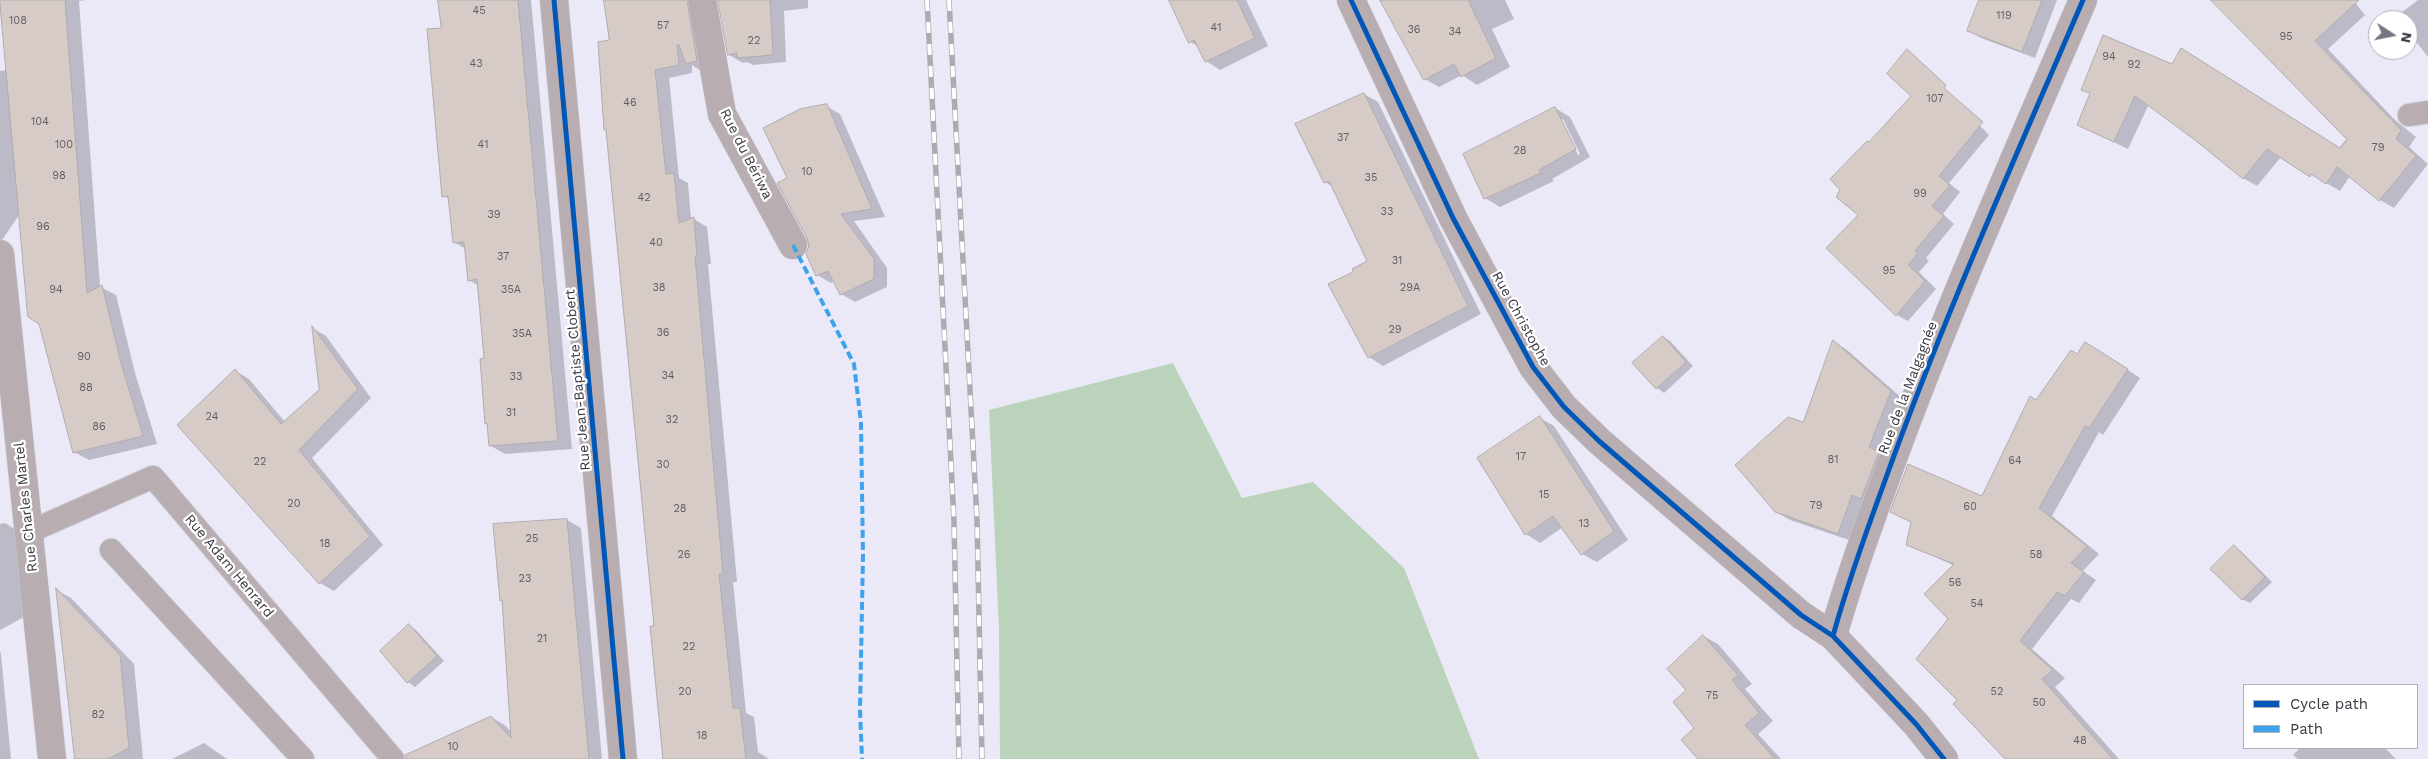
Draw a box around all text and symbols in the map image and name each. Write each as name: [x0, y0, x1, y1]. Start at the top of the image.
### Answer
house number: 45: [472, 4, 486, 18]
house number: 119: [1996, 9, 2012, 23]
north arrow: [2368, 10, 2418, 60]
house number: 108: [9, 14, 27, 28]
house number: 57: [657, 19, 669, 33]
house number: 41: [1211, 21, 1221, 35]
house number: 36: [1407, 23, 1421, 37]
house number: 34: [1448, 25, 1462, 39]
house number: 95: [2279, 30, 2293, 44]
text: N: [2398, 31, 2416, 44]
house number: 22: [748, 34, 760, 48]
house number: 94: [2102, 50, 2116, 64]
house number: 43: [469, 57, 483, 71]
house number: 92: [2127, 58, 2141, 72]
house number: 107: [1926, 92, 1944, 106]
house number: 46: [623, 96, 637, 110]
street label: Rue du Bériwa: [716, 106, 776, 202]
house number: 104: [31, 115, 49, 129]
house number: 37: [1337, 131, 1349, 145]
house number: 100: [55, 138, 73, 152]
house number: 41: [478, 138, 488, 152]
house number: 79: [2372, 141, 2384, 155]
house number: 28: [1513, 144, 1527, 158]
house number: 10: [801, 165, 813, 179]
house number: 98: [52, 169, 66, 183]
house number: 35: [1365, 171, 1377, 185]
house number: 99: [1913, 187, 1927, 201]
house number: 42: [637, 191, 651, 205]
house number: 33: [1381, 205, 1393, 219]
house number: 39: [487, 208, 501, 222]
house number: 96: [36, 220, 50, 234]
house number: 40: [649, 236, 663, 250]
house number: 37: [497, 250, 509, 264]
house number: 31: [1392, 254, 1402, 268]
house number: 95: [1882, 264, 1896, 278]
street label: Rue Christophe: [1488, 269, 1554, 369]
house number: 38: [652, 281, 666, 295]
house number: 29A: [1400, 281, 1420, 295]
house number: 94: [49, 283, 63, 297]
house number: 35A: [501, 283, 521, 297]
street label: Rue Jean-Baptiste Clobert: [562, 289, 594, 471]
street label: Rue de la Malgagnée: [1875, 319, 1941, 457]
house number: 29: [1388, 323, 1402, 337]
house number: 36: [656, 326, 670, 340]
house number: 35A: [512, 327, 532, 341]
house number: 90: [77, 350, 91, 364]
house number: 34: [661, 369, 675, 383]
house number: 33: [510, 370, 522, 384]
house number: 88: [79, 381, 93, 395]
house number: 31: [506, 406, 516, 420]
house number: 24: [206, 410, 218, 424]
house number: 32: [666, 413, 678, 427]
house number: 86: [92, 420, 106, 434]
street label: Rue Charles Martel: [11, 441, 41, 573]
house number: 17: [1516, 450, 1526, 464]
house number: 81: [1827, 453, 1839, 467]
house number: 64: [2008, 454, 2022, 468]
house number: 22: [254, 455, 266, 469]
house number: 30: [656, 458, 670, 472]
house number: 15: [1539, 488, 1549, 502]
house number: 20: [287, 497, 301, 511]
house number: 79: [1810, 499, 1822, 513]
house number: 60: [1963, 500, 1977, 514]
house number: 28: [673, 502, 687, 516]
street label: Rue Adam Henrard: [181, 511, 277, 621]
house number: 13: [1579, 517, 1589, 531]
house number: 25: [526, 532, 538, 546]
house number: 18: [319, 537, 331, 551]
house number: 26: [677, 548, 691, 562]
house number: 58: [2029, 548, 2043, 562]
house number: 23: [519, 572, 531, 586]
house number: 56: [1948, 576, 1962, 590]
house number: 54: [1970, 597, 1984, 611]
house number: 21: [537, 632, 547, 646]
house number: 22: [683, 640, 695, 654]
legend: [2243, 684, 2418, 749]
house number: 20: [678, 685, 692, 699]
house number: 52: [1991, 685, 2003, 699]
house number: 75: [1706, 689, 1718, 703]
text: Cycle path: [2290, 695, 2368, 713]
house number: 50: [2032, 696, 2046, 710]
house number: 82: [91, 708, 105, 722]
text: Path: [2290, 720, 2323, 738]
house number: 18: [696, 729, 708, 743]
house number: 48: [2073, 734, 2087, 748]
house number: 10: [447, 740, 459, 754]

